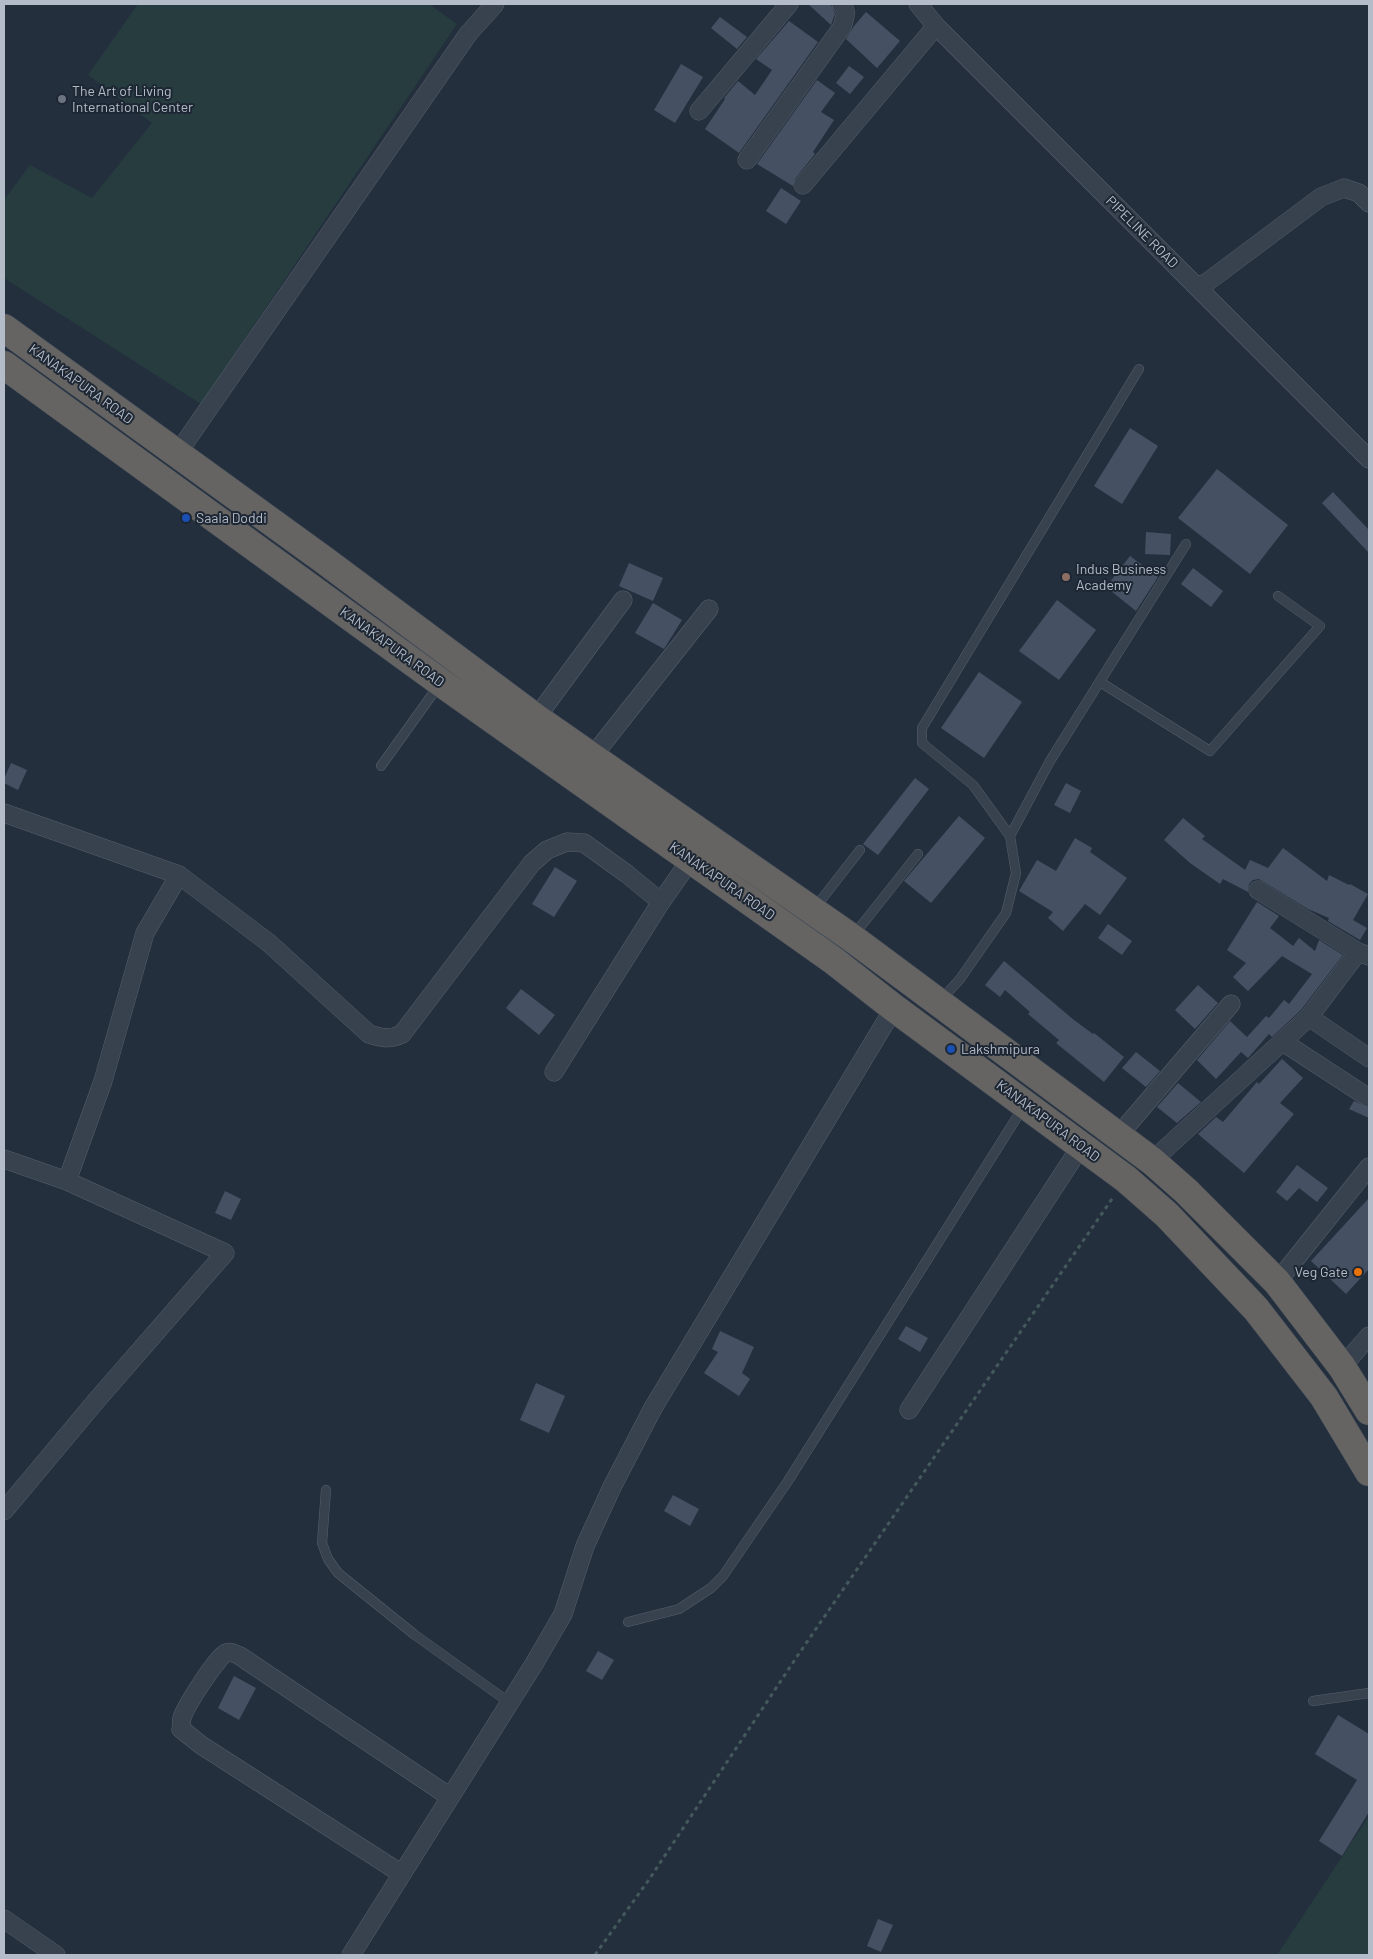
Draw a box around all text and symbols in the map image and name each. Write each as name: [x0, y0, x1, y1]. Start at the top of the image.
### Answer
place label: The Art of Living International Center: [72, 83, 193, 115]
marker: The Art of Living International Center: [56, 93, 68, 105]
street label: PIPELINE ROAD: [1102, 192, 1182, 272]
street label: KANAKAPURA ROAD: [26, 340, 136, 428]
place label: Saala Doddi: [196, 510, 267, 526]
marker: Saala Doddi: [180, 512, 192, 524]
place label: Indus Business Academy: [1076, 561, 1166, 594]
marker: Indus Business Academy: [1060, 571, 1072, 583]
street label: KANAKAPURA ROAD: [337, 603, 447, 691]
street label: KANAKAPURA ROAD: [666, 838, 778, 924]
place label: Lakshmipura: [961, 1041, 1040, 1057]
marker: Lakshmipura: [945, 1043, 957, 1055]
street label: KANAKAPURA ROAD: [993, 1077, 1103, 1165]
place label: Veg Gate: [1295, 1264, 1348, 1280]
marker: Veg Gate: [1352, 1266, 1364, 1278]

